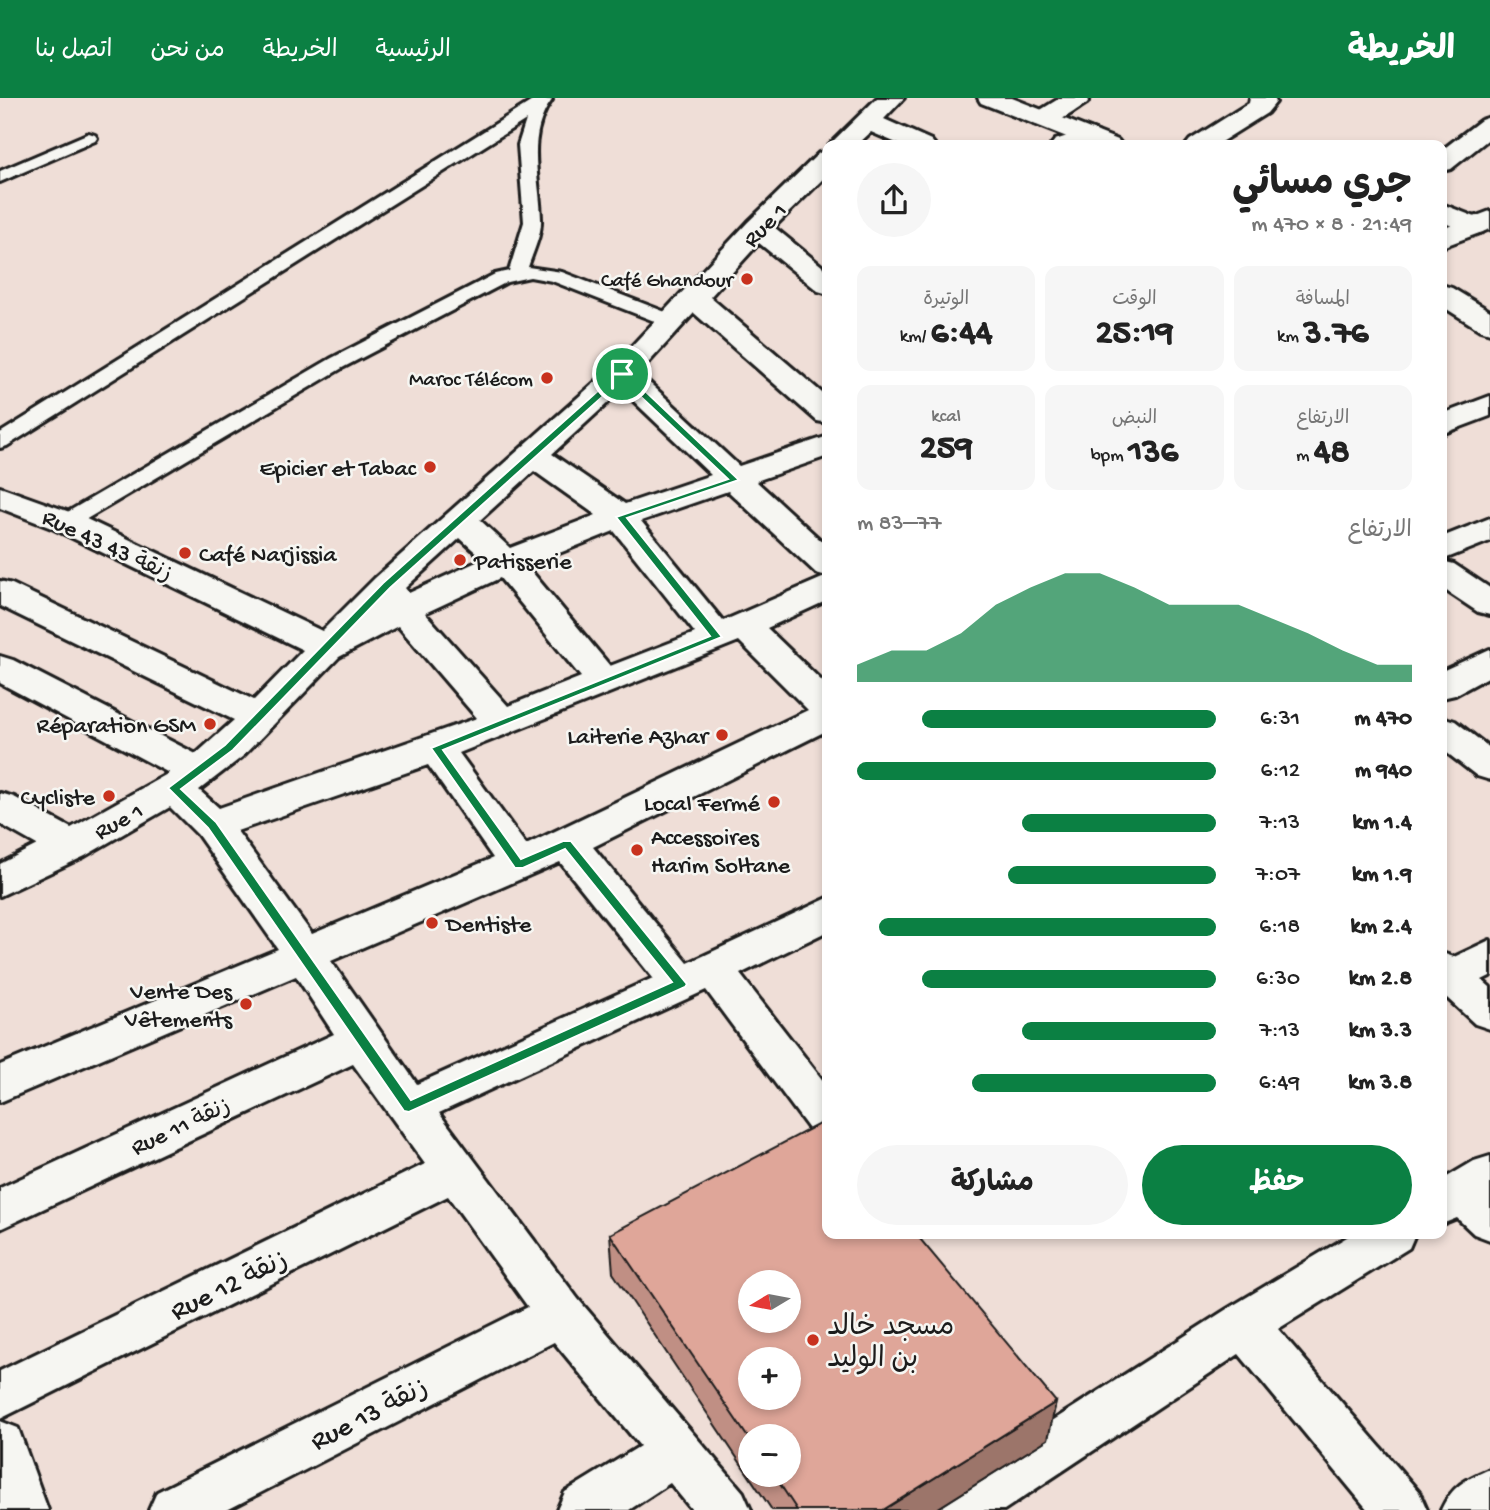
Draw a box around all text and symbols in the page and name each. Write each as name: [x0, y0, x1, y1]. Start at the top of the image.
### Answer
text: الخريطة: [1348, 33, 1455, 71]
text: اتصل بنا: [35, 37, 112, 66]
text: من نحن: [150, 37, 225, 66]
text: الخريطة: [263, 37, 338, 66]
text: الرئيسية: [376, 37, 451, 66]
button: share: [857, 163, 931, 237]
text: جري مسائي: [1232, 164, 1412, 208]
street label: Rue 1: [738, 198, 795, 255]
text: 21:49 · 8 × 470 m: [1251, 212, 1412, 239]
place label: Café Ghandour: [601, 270, 735, 295]
marker: Café Ghandour: [739, 271, 755, 287]
text: الوتيرة: [923, 289, 969, 312]
text: الوقت: [1112, 289, 1157, 312]
text: المسافة: [1296, 289, 1350, 312]
text: 6:44: [931, 314, 993, 355]
text: 25:19: [1095, 314, 1174, 355]
text: 3.76: [1304, 314, 1369, 355]
text: /km: [900, 326, 931, 349]
text: km: [1277, 326, 1304, 349]
pin: [592, 344, 652, 404]
icon: arrive: [603, 355, 641, 393]
place label: Maroc Télécom: [409, 369, 533, 394]
marker: Maroc Télécom: [539, 370, 555, 386]
text: kcal: [931, 406, 961, 429]
text: النبض: [1112, 408, 1157, 431]
text: الارتفاع: [1296, 408, 1349, 431]
text: 259: [920, 429, 973, 470]
text: 136: [1128, 433, 1178, 474]
text: 48: [1314, 433, 1350, 474]
text: bpm: [1091, 445, 1128, 468]
text: m: [1296, 445, 1314, 468]
place label: Epicier et Tabac: [260, 456, 417, 485]
marker: Epicier et Tabac: [422, 459, 438, 475]
street label: Rue 43 زنقة 43: [37, 504, 176, 590]
text: 77–83 m: [857, 511, 941, 538]
text: الارتفاع: [1348, 518, 1412, 545]
place label: Café Narjissia: [199, 542, 337, 571]
marker: Café Narjissia: [177, 545, 193, 561]
place label: Patisserie: [473, 549, 572, 578]
marker: Patisserie: [452, 552, 468, 568]
text: 6:31: [1260, 706, 1300, 733]
text: 470 m: [1354, 706, 1412, 733]
place label: Réparation GSM: [37, 713, 196, 742]
marker: Réparation GSM: [202, 716, 218, 732]
place label: Laiterie Azhar: [567, 724, 711, 753]
marker: Laiterie Azhar: [714, 727, 730, 743]
text: 6:12: [1261, 758, 1300, 785]
text: 940 m: [1355, 758, 1412, 785]
place label: Cycliste: [21, 785, 96, 814]
marker: Cycliste: [101, 788, 117, 804]
place label: Local Fermé: [644, 791, 761, 820]
marker: Local Fermé: [766, 794, 782, 810]
street label: Rue 1: [90, 798, 149, 848]
text: 7:13: [1260, 810, 1300, 837]
text: 1.4 km: [1353, 810, 1412, 837]
place label: Accessoires Harim Soltane: [651, 825, 791, 882]
marker: Accessoires Harim Soltane: [629, 842, 645, 858]
text: 7:07: [1256, 862, 1300, 889]
text: 1.9 km: [1352, 862, 1412, 889]
place label: Dentiste: [444, 912, 532, 941]
text: 6:18: [1259, 914, 1300, 941]
text: 2.4 km: [1351, 914, 1412, 941]
marker: Dentiste: [424, 915, 440, 931]
text: 6:30: [1256, 966, 1300, 993]
text: 2.8 km: [1349, 966, 1412, 993]
place label: Vente Des Vêtements: [124, 979, 233, 1036]
marker: Vente Des Vêtements: [238, 996, 254, 1012]
text: 7:13: [1260, 1018, 1300, 1045]
text: 3.3 km: [1349, 1018, 1412, 1045]
text: 6:49: [1259, 1070, 1300, 1097]
text: 3.8 km: [1348, 1070, 1412, 1097]
street label: Rue 11 زنقة: [127, 1093, 236, 1164]
button: مشاركة: [857, 1145, 1128, 1225]
button: حفظ: [1142, 1145, 1412, 1225]
street label: Rue 12 زنقة: [166, 1244, 294, 1330]
north arrow: [738, 1270, 802, 1334]
map controls: [738, 1270, 801, 1487]
place label: مسجد خالد بن الوليد: [827, 1312, 954, 1377]
marker: مسجد خالد بن الوليد: [805, 1332, 821, 1348]
button: +: [738, 1347, 801, 1410]
street label: Rue 13 زنقة: [306, 1372, 434, 1460]
button: −: [738, 1424, 801, 1487]

